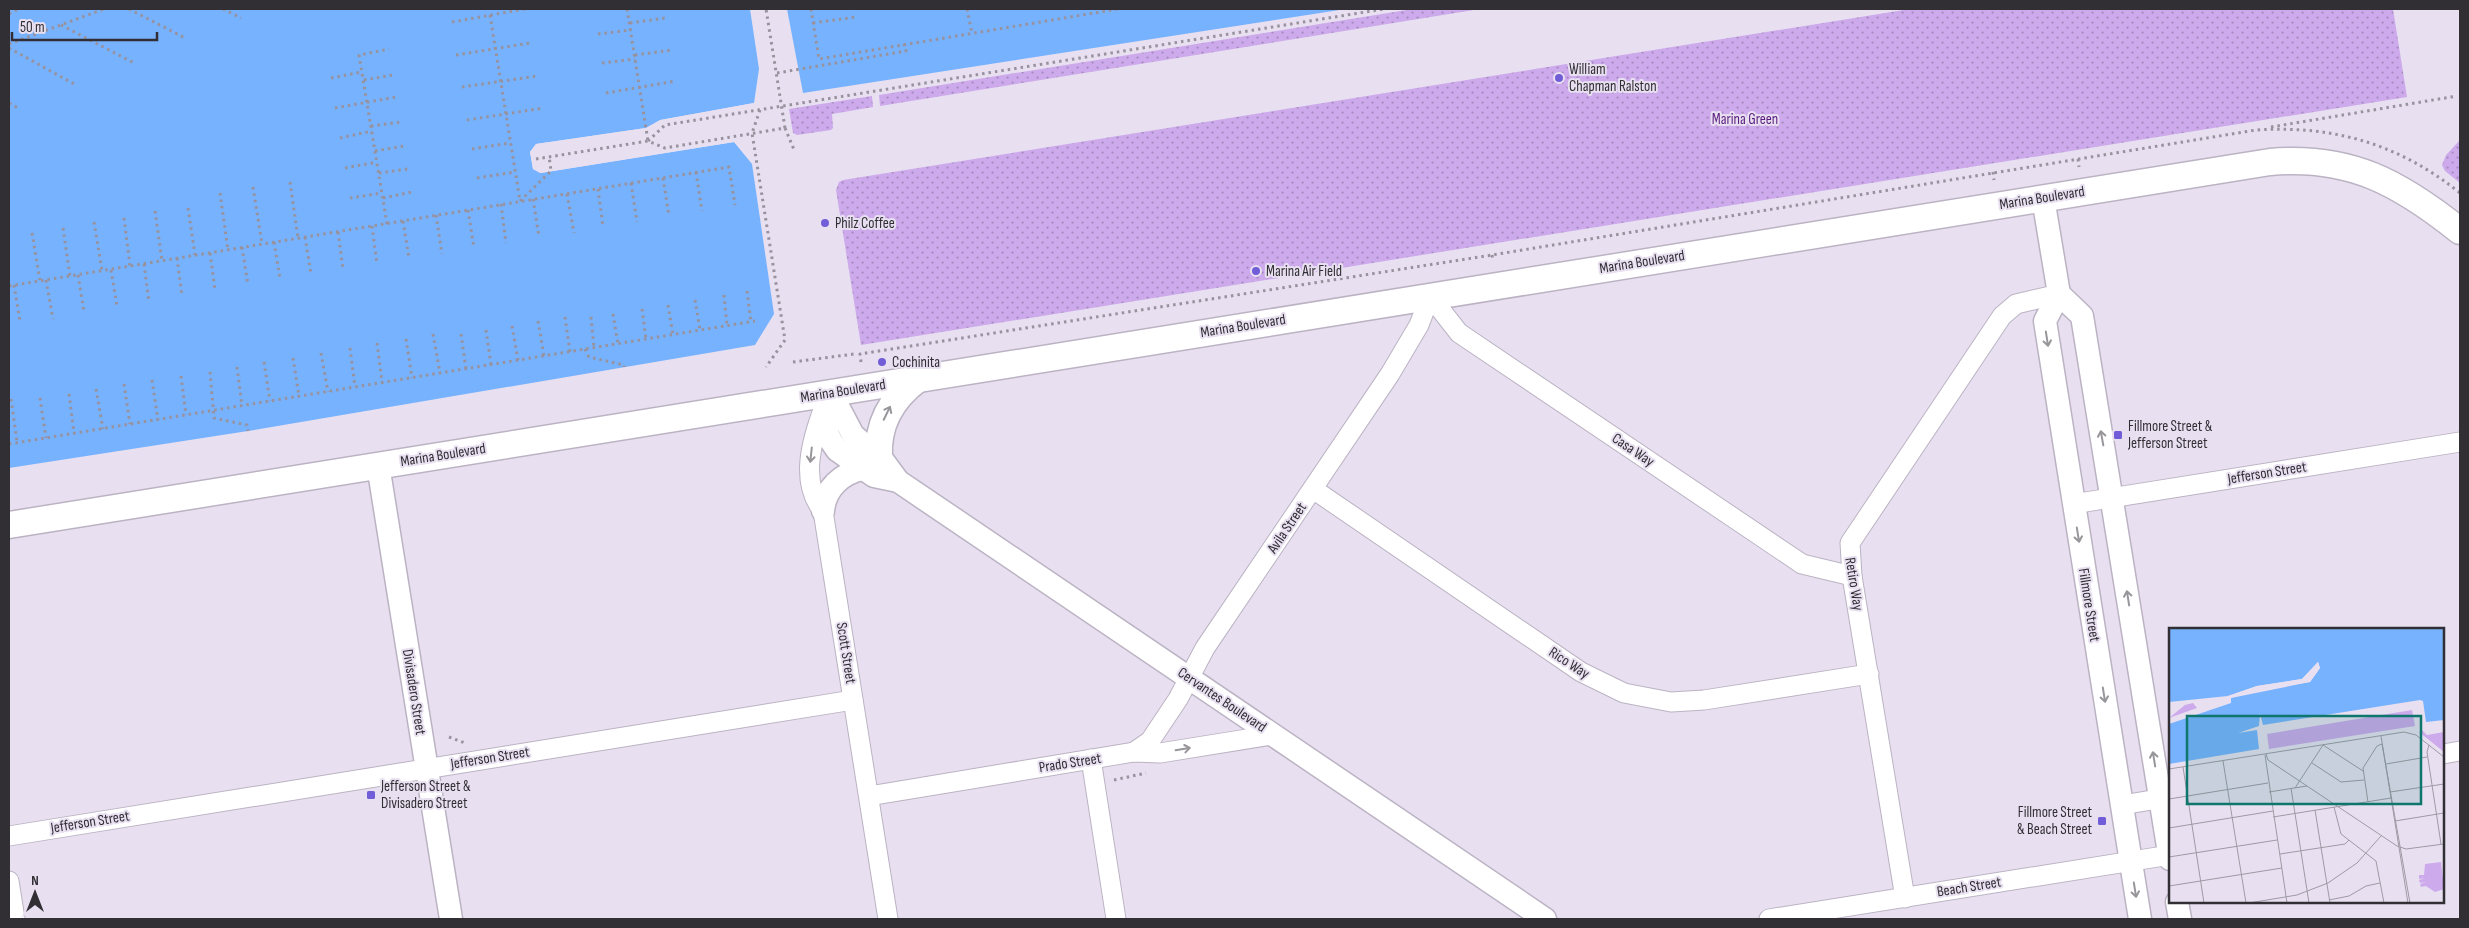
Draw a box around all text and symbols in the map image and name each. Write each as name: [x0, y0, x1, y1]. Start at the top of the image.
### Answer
scale bar: [12, 10, 158, 42]
text: 50 m: [20, 18, 45, 37]
place label: William Chapman Ralston: [1569, 60, 1657, 96]
marker: William Chapman Ralston: [1553, 72, 1565, 84]
park label: Marina Green: [1712, 110, 1778, 129]
street label: Marina Boulevard: [1998, 182, 2086, 214]
place label: Philz Coffee: [835, 214, 895, 233]
marker: Philz Coffee: [819, 217, 831, 229]
street label: Marina Boulevard: [1598, 246, 1686, 278]
place label: Marina Air Field: [1266, 262, 1342, 281]
marker: Marina Air Field: [1250, 265, 1262, 277]
street label: Marina Boulevard: [1199, 310, 1287, 342]
one-way arrow: [2043, 331, 2053, 347]
place label: Cochinita: [892, 353, 940, 372]
marker: Cochinita: [876, 356, 888, 368]
street label: Marina Boulevard: [799, 375, 887, 407]
one-way arrow: [883, 406, 893, 421]
place label: Fillmore Street & Jefferson Street: [2127, 417, 2213, 453]
street label: Casa Way: [1608, 429, 1658, 471]
marker: Fillmore Street & Jefferson Street: [2112, 429, 2124, 441]
one-way arrow: [2097, 430, 2107, 446]
street label: Marina Boulevard: [399, 439, 487, 471]
one-way arrow: [806, 447, 816, 463]
street label: Jefferson Street: [2225, 457, 2308, 489]
street label: Avila Street: [1263, 499, 1311, 558]
one-way arrow: [2073, 526, 2083, 542]
street label: Retiro Way: [1840, 556, 1868, 612]
street label: Fillmore Street: [2074, 567, 2104, 644]
one-way arrow: [2123, 591, 2133, 607]
street label: Scott Street: [832, 621, 860, 685]
inset map: [2169, 628, 2444, 903]
street label: Rico Way: [1545, 643, 1593, 683]
street label: Divisadero Street: [398, 648, 430, 737]
street label: Cervantes Boulevard: [1174, 663, 1270, 737]
one-way arrow: [2099, 687, 2109, 703]
street label: Jefferson Street: [448, 742, 531, 774]
one-way arrow: [1174, 744, 1190, 754]
street label: Prado Street: [1038, 749, 1103, 777]
one-way arrow: [2149, 751, 2159, 767]
place label: Jefferson Street & Divisadero Street: [380, 777, 471, 813]
marker: Jefferson Street & Divisadero Street: [365, 789, 377, 801]
place label: Fillmore Street & Beach Street: [2017, 803, 2092, 839]
street label: Jefferson Street: [48, 806, 131, 838]
marker: Fillmore Street & Beach Street: [2096, 815, 2108, 827]
north arrow: [10, 868, 60, 918]
text: N: [31, 872, 39, 889]
street label: Beach Street: [1935, 872, 2003, 901]
one-way arrow: [2130, 882, 2140, 898]

